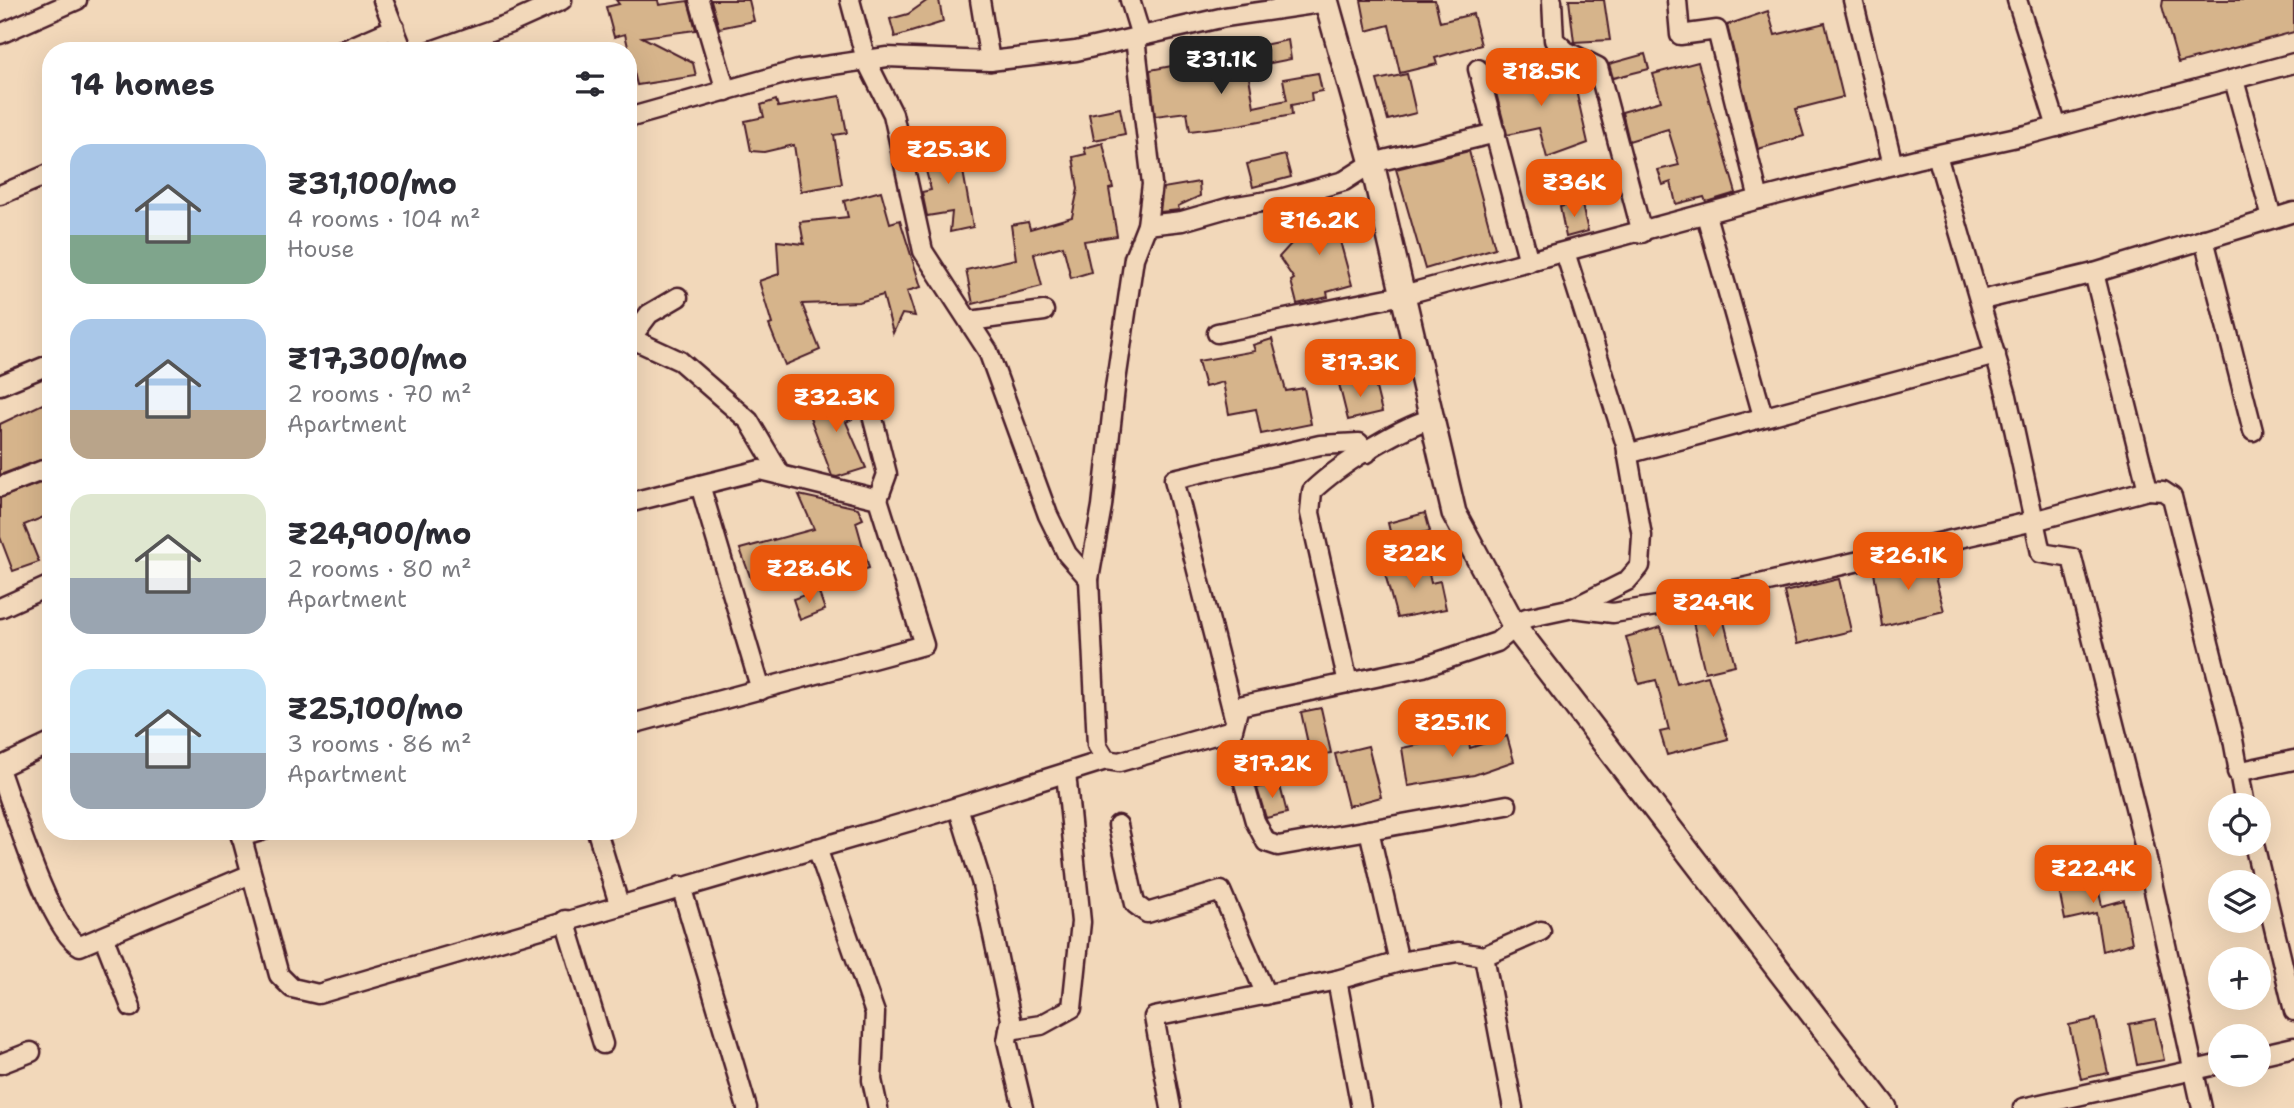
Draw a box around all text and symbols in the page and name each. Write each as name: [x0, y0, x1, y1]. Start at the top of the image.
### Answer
pin: ₹31.1K: [1164, 36, 1278, 96]
text: ₹31.1K: [1185, 44, 1257, 74]
pin: ₹18.5K: [1484, 48, 1598, 108]
text: ₹18.5K: [1502, 56, 1580, 86]
text: 14 homes: [70, 64, 215, 105]
icon: filters: [571, 65, 609, 103]
pin: ₹25.3K: [891, 127, 1005, 186]
text: ₹25.3K: [906, 134, 990, 164]
pin: ₹36K: [1533, 160, 1615, 219]
text: ₹31,100/mo: [287, 163, 457, 204]
text: ₹36K: [1542, 167, 1606, 197]
icon: home: [126, 172, 210, 256]
pin: ₹16.2K: [1262, 198, 1376, 257]
text: 4 rooms · 104 m²: [287, 204, 480, 234]
text: ₹16.2K: [1279, 205, 1359, 235]
text: House: [287, 234, 355, 264]
text: ₹17,300/mo: [287, 338, 467, 379]
pin: ₹17.3K: [1303, 340, 1417, 399]
icon: home: [126, 347, 210, 431]
text: ₹17.3K: [1321, 347, 1399, 377]
pin: ₹32.3K: [779, 374, 893, 434]
text: 2 rooms · 70 m²: [287, 379, 472, 409]
text: ₹32.3K: [793, 382, 879, 412]
text: Apartment: [287, 409, 407, 439]
text: ₹24,900/mo: [287, 513, 472, 554]
icon: home: [126, 522, 210, 606]
pin: ₹22K: [1373, 530, 1455, 590]
pin: ₹26.1K: [1851, 532, 1965, 592]
text: ₹22K: [1382, 538, 1446, 568]
text: ₹26.1K: [1869, 540, 1947, 570]
pin: ₹28.6K: [752, 546, 866, 605]
text: ₹28.6K: [766, 553, 852, 583]
text: 2 rooms · 80 m²: [287, 554, 472, 584]
pin: ₹24.9K: [1656, 580, 1770, 639]
text: Apartment: [287, 584, 407, 614]
text: ₹24.9K: [1672, 587, 1754, 617]
text: ₹25,100/mo: [287, 688, 464, 729]
icon: home: [126, 697, 210, 781]
pin: ₹25.1K: [1395, 700, 1509, 759]
text: ₹25.1K: [1414, 707, 1490, 737]
text: 3 rooms · 86 m²: [287, 729, 472, 759]
pin: ₹17.2K: [1215, 740, 1329, 800]
text: ₹17.2K: [1233, 748, 1311, 778]
text: Apartment: [287, 759, 407, 789]
map controls: [2208, 793, 2271, 1087]
button: locate: [2208, 793, 2271, 856]
pin: ₹22.4K: [2036, 846, 2150, 905]
text: ₹22.4K: [2051, 853, 2135, 883]
button: layers: [2208, 870, 2271, 933]
button: +: [2208, 947, 2271, 1010]
button: −: [2208, 1024, 2271, 1087]

